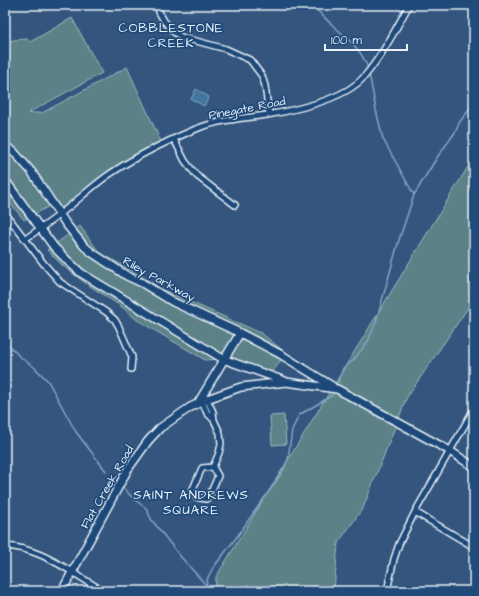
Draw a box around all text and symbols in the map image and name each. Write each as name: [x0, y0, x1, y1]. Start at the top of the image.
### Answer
district label: COBBLESTONE CREEK: [118, 19, 224, 52]
scale bar: [325, 26, 407, 52]
text: 100 m: [331, 32, 362, 49]
street label: Pinegate Road: [207, 93, 287, 125]
street label: Riley Parkway: [119, 253, 198, 307]
street label: Flat Creek Road: [77, 442, 138, 532]
district label: SAINT ANDREWS SQUARE: [133, 486, 249, 519]

